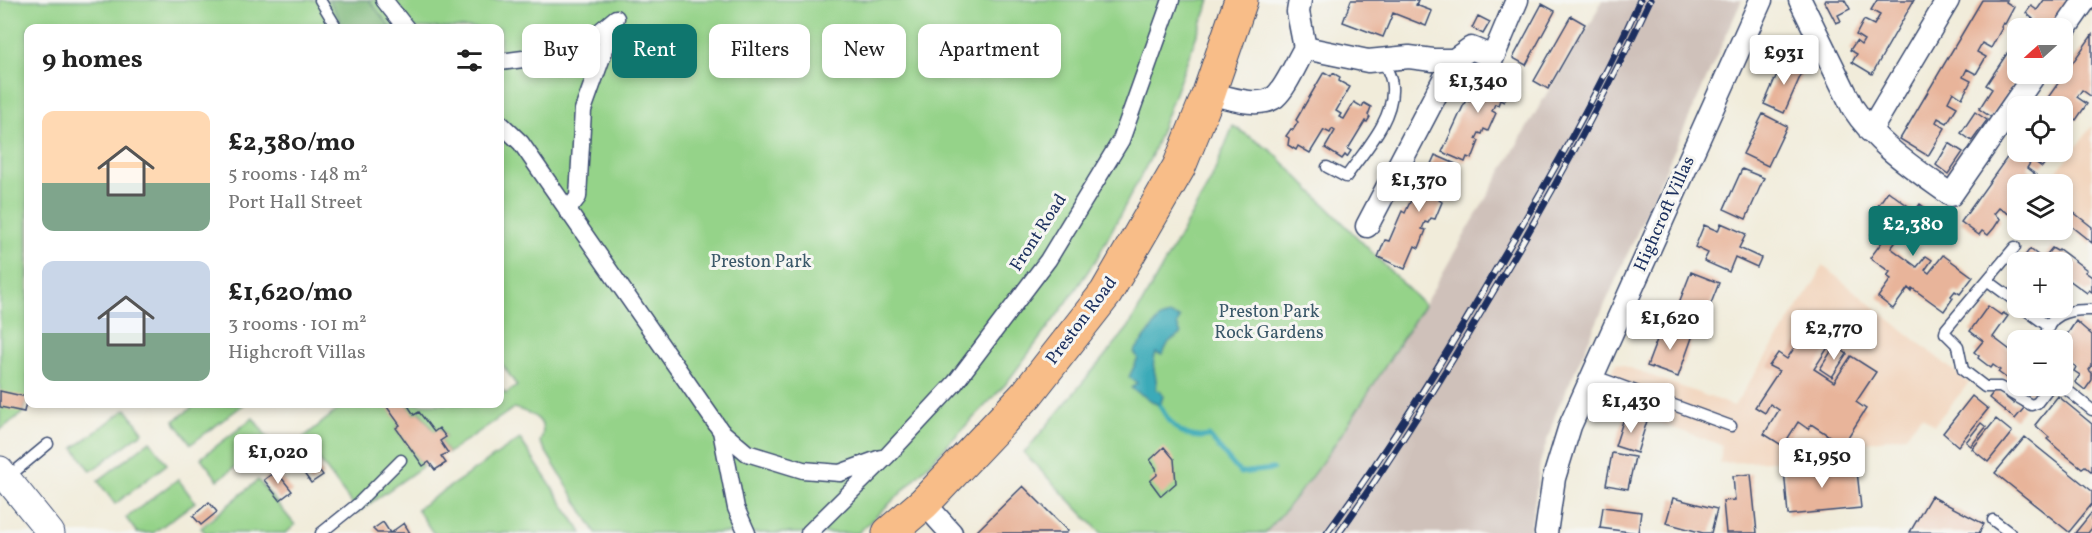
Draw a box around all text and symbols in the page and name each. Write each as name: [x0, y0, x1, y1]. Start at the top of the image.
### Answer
north arrow: [2007, 18, 2073, 84]
map controls: [2007, 18, 2073, 396]
chip: Buy: [522, 24, 600, 78]
chip: Rent: [612, 24, 697, 78]
chip: Filters: [709, 24, 810, 78]
chip: New: [822, 24, 906, 78]
chip: Apartment: [918, 24, 1061, 78]
pin: £931: [1748, 35, 1820, 86]
text: £931: [1764, 40, 1804, 68]
text: 9 homes: [42, 42, 143, 78]
icon: filters: [453, 44, 486, 77]
pin: £1,340: [1429, 63, 1527, 114]
text: £1,340: [1448, 68, 1508, 96]
button: locate: [2007, 96, 2073, 162]
text: £2,380/mo: [228, 125, 355, 161]
icon: home: [90, 135, 162, 207]
street label: Highcroft Villas: [1628, 152, 1702, 276]
text: 5 rooms · 148 m²: [228, 161, 368, 189]
pin: £1,370: [1370, 162, 1468, 213]
text: £1,370: [1391, 167, 1447, 195]
button: layers: [2007, 174, 2073, 240]
text: Port Hall Street: [228, 189, 363, 217]
street label: Front Road: [1005, 189, 1073, 277]
pin: £2,380: [1864, 206, 1962, 257]
text: £2,380: [1883, 211, 1943, 239]
park label: Preston Park: [710, 250, 812, 275]
button: +: [2007, 252, 2073, 318]
street label: Preston Road: [1040, 272, 1124, 370]
text: £1,620/mo: [228, 275, 353, 311]
icon: home: [90, 285, 162, 357]
park label: Preston Park Rock Gardens: [1214, 300, 1324, 346]
pin: £1,620: [1621, 300, 1719, 351]
text: £1,620: [1641, 305, 1700, 333]
pin: £2,770: [1785, 310, 1883, 361]
text: 3 rooms · 101 m²: [228, 311, 367, 339]
text: £2,770: [1805, 315, 1863, 343]
button: −: [2007, 330, 2073, 396]
text: Highcroft Villas: [228, 339, 366, 367]
pin: £1,430: [1582, 383, 1680, 434]
text: £1,430: [1601, 388, 1661, 416]
pin: £1,020: [229, 434, 327, 485]
pin: £1,950: [1773, 438, 1871, 489]
text: £1,020: [248, 439, 308, 467]
text: £1,950: [1793, 443, 1851, 471]

